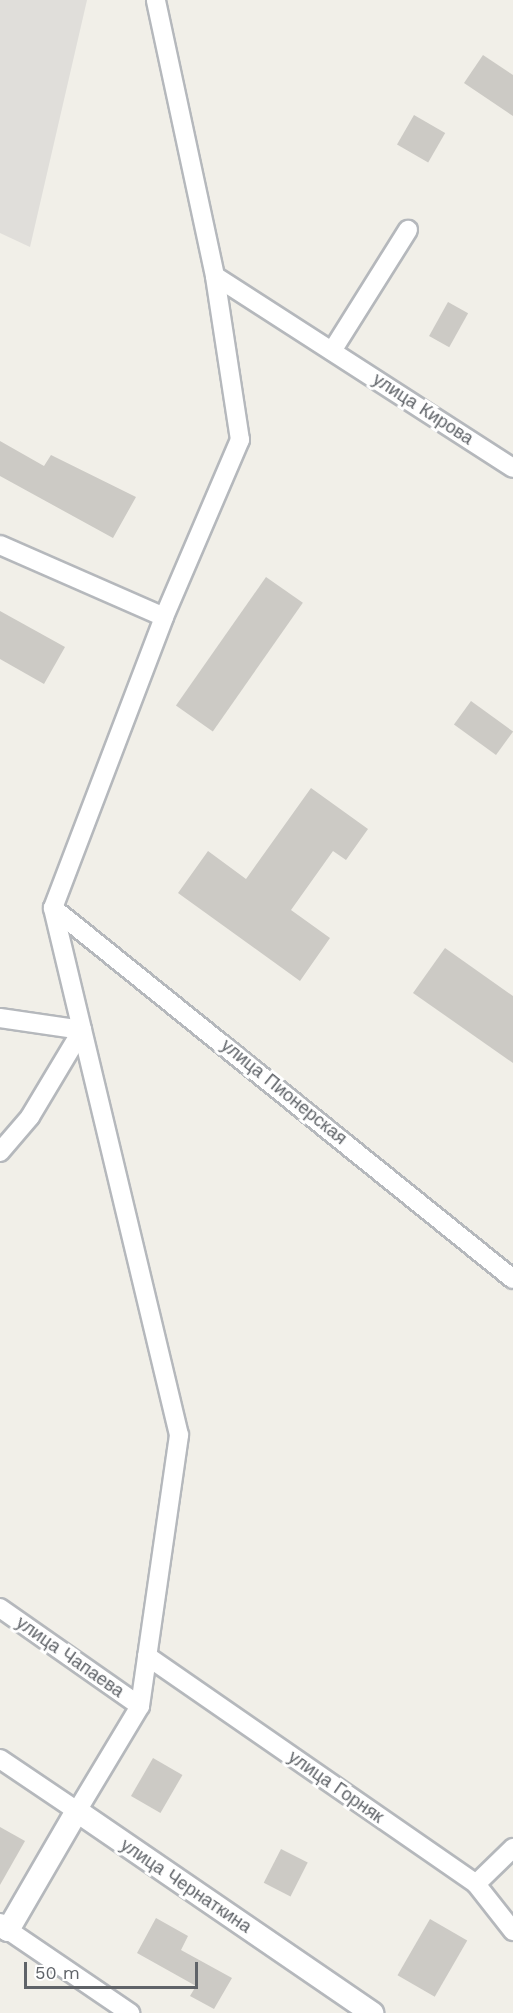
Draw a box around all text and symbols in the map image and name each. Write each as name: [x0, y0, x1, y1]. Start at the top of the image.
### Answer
street label: улица Кирова: [369, 368, 477, 450]
street label: улица Пионерская: [217, 1035, 351, 1149]
street label: улица Чапаева: [12, 1612, 128, 1702]
street label: улица Горняк: [284, 1746, 388, 1828]
street label: улица Чернаткина: [116, 1834, 256, 1938]
scale bar: [27, 1950, 201, 1988]
text: 50 m: [35, 1962, 80, 1983]

